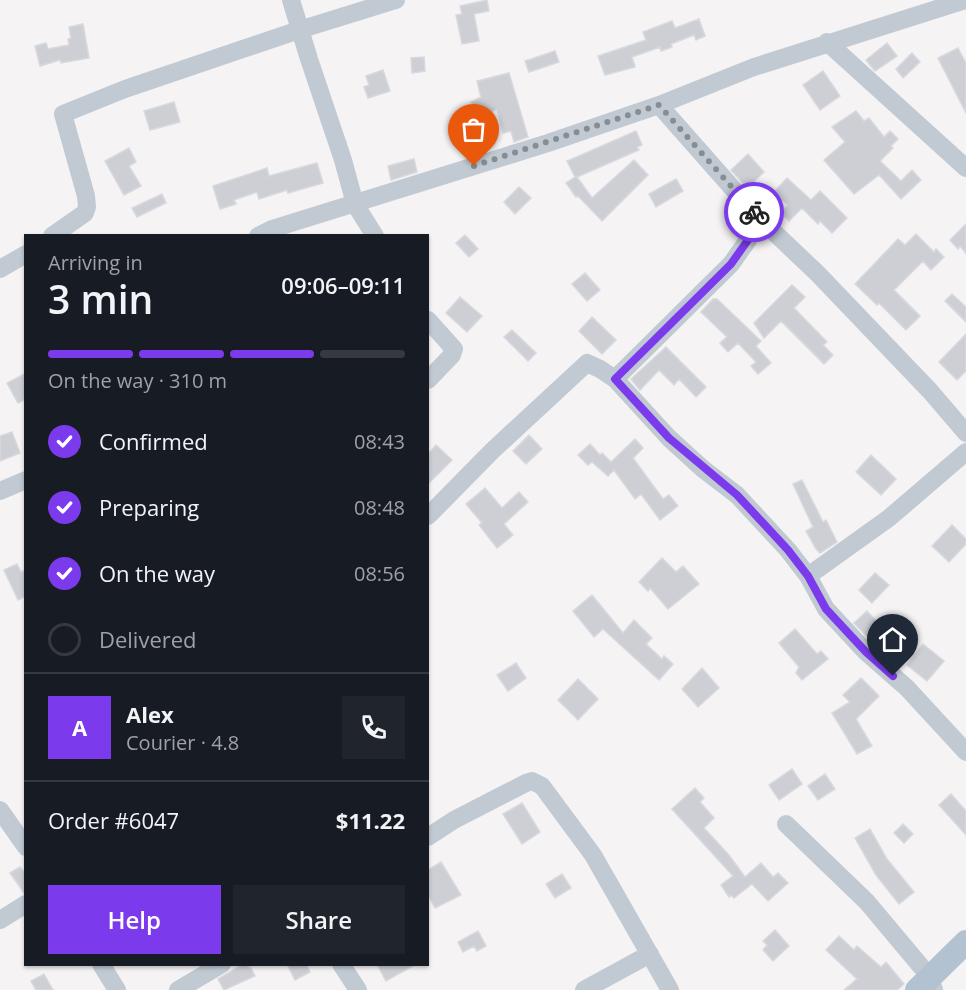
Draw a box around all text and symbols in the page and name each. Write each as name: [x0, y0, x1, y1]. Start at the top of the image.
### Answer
pin: [448, 104, 499, 166]
icon: bag: [457, 113, 490, 146]
courier: [724, 182, 784, 242]
icon: bike: [738, 196, 771, 229]
text: Arriving in: [48, 249, 143, 276]
text: 09:06–09:11: [281, 270, 405, 300]
text: 3 min: [48, 272, 153, 325]
text: On the way · 310 m: [48, 367, 227, 394]
icon: check: [48, 425, 81, 458]
text: Confirmed: [99, 426, 208, 456]
text: 08:43: [354, 428, 405, 455]
icon: check: [48, 491, 81, 524]
text: Preparing: [99, 492, 199, 522]
text: 08:48: [354, 494, 405, 521]
icon: check: [48, 557, 81, 590]
text: On the way: [99, 558, 215, 588]
text: 08:56: [354, 560, 405, 587]
pin: [867, 614, 918, 676]
icon: home: [876, 623, 909, 656]
text: Delivered: [99, 624, 197, 654]
button: phone: [342, 696, 405, 759]
text: Alex: [126, 699, 174, 729]
text: A: [72, 712, 87, 742]
text: Courier · 4.8: [126, 729, 239, 756]
text: Order #6047: [48, 805, 179, 835]
text: $11.22: [336, 805, 405, 835]
button: Help: [48, 885, 221, 954]
button: Share: [233, 885, 405, 954]

